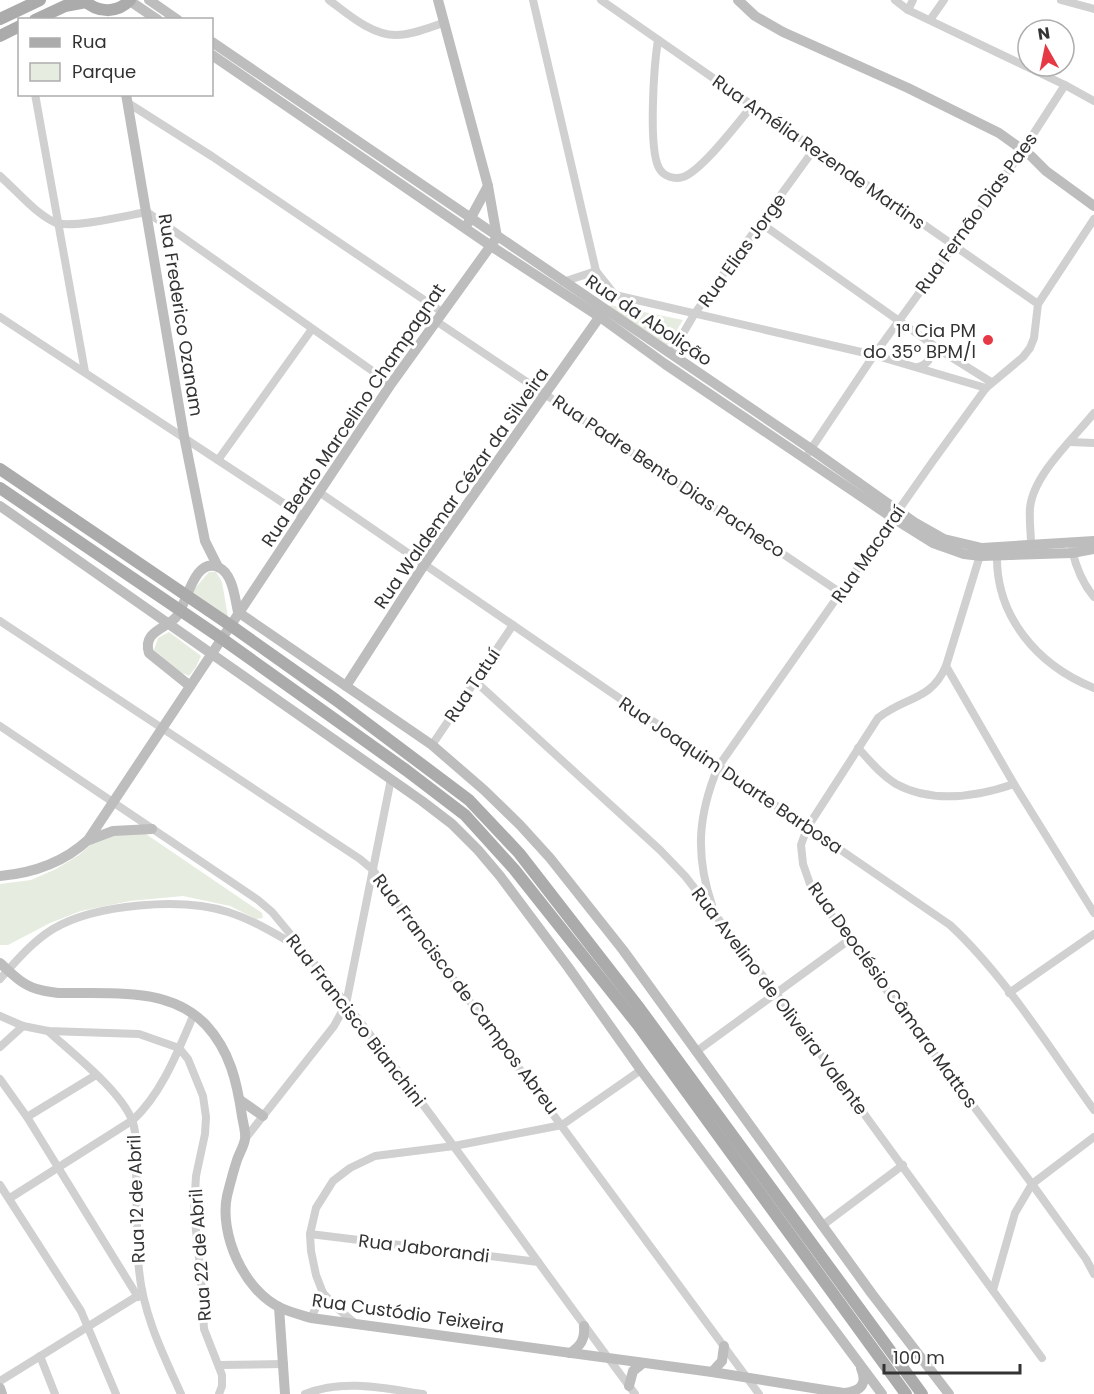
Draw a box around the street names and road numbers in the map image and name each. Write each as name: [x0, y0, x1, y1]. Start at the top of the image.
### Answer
street label: Rua Amélia Rezende Martins: [708, 69, 930, 235]
street label: Rua Fernão Dias Paes: [909, 128, 1043, 298]
street label: Rua Elias Jorge: [692, 188, 792, 312]
street label: Rua Frederico Ozanam: [153, 212, 209, 418]
street label: Rua da Abolição: [581, 268, 717, 372]
street label: Rua Beato Marcelino Champagnat: [255, 278, 451, 552]
street label: Rua Waldemar Cézar da Silveira: [368, 362, 554, 614]
street label: Rua Padre Bento Dias Pacheco: [548, 389, 790, 563]
street label: Rua Macaraí: [825, 500, 911, 608]
street label: Rua Tatuí: [438, 643, 506, 727]
street label: Rua Joaquim Duarte Barbosa: [614, 691, 848, 859]
street label: Rua Francisco de Campos Abreu: [367, 869, 565, 1119]
street label: Rua Deoclésio Câmara Mattos: [802, 877, 984, 1113]
street label: Rua Avelino de Oliveira Valente: [686, 882, 874, 1120]
street label: Rua Francisco Bianchini: [281, 928, 431, 1112]
street label: Rua 12 de Abril: [121, 1134, 151, 1264]
street label: Rua 22 de Abril: [183, 1188, 217, 1322]
street label: Rua Jaborandi: [357, 1228, 491, 1268]
street label: Rua Custódio Teixeira: [310, 1287, 506, 1339]

